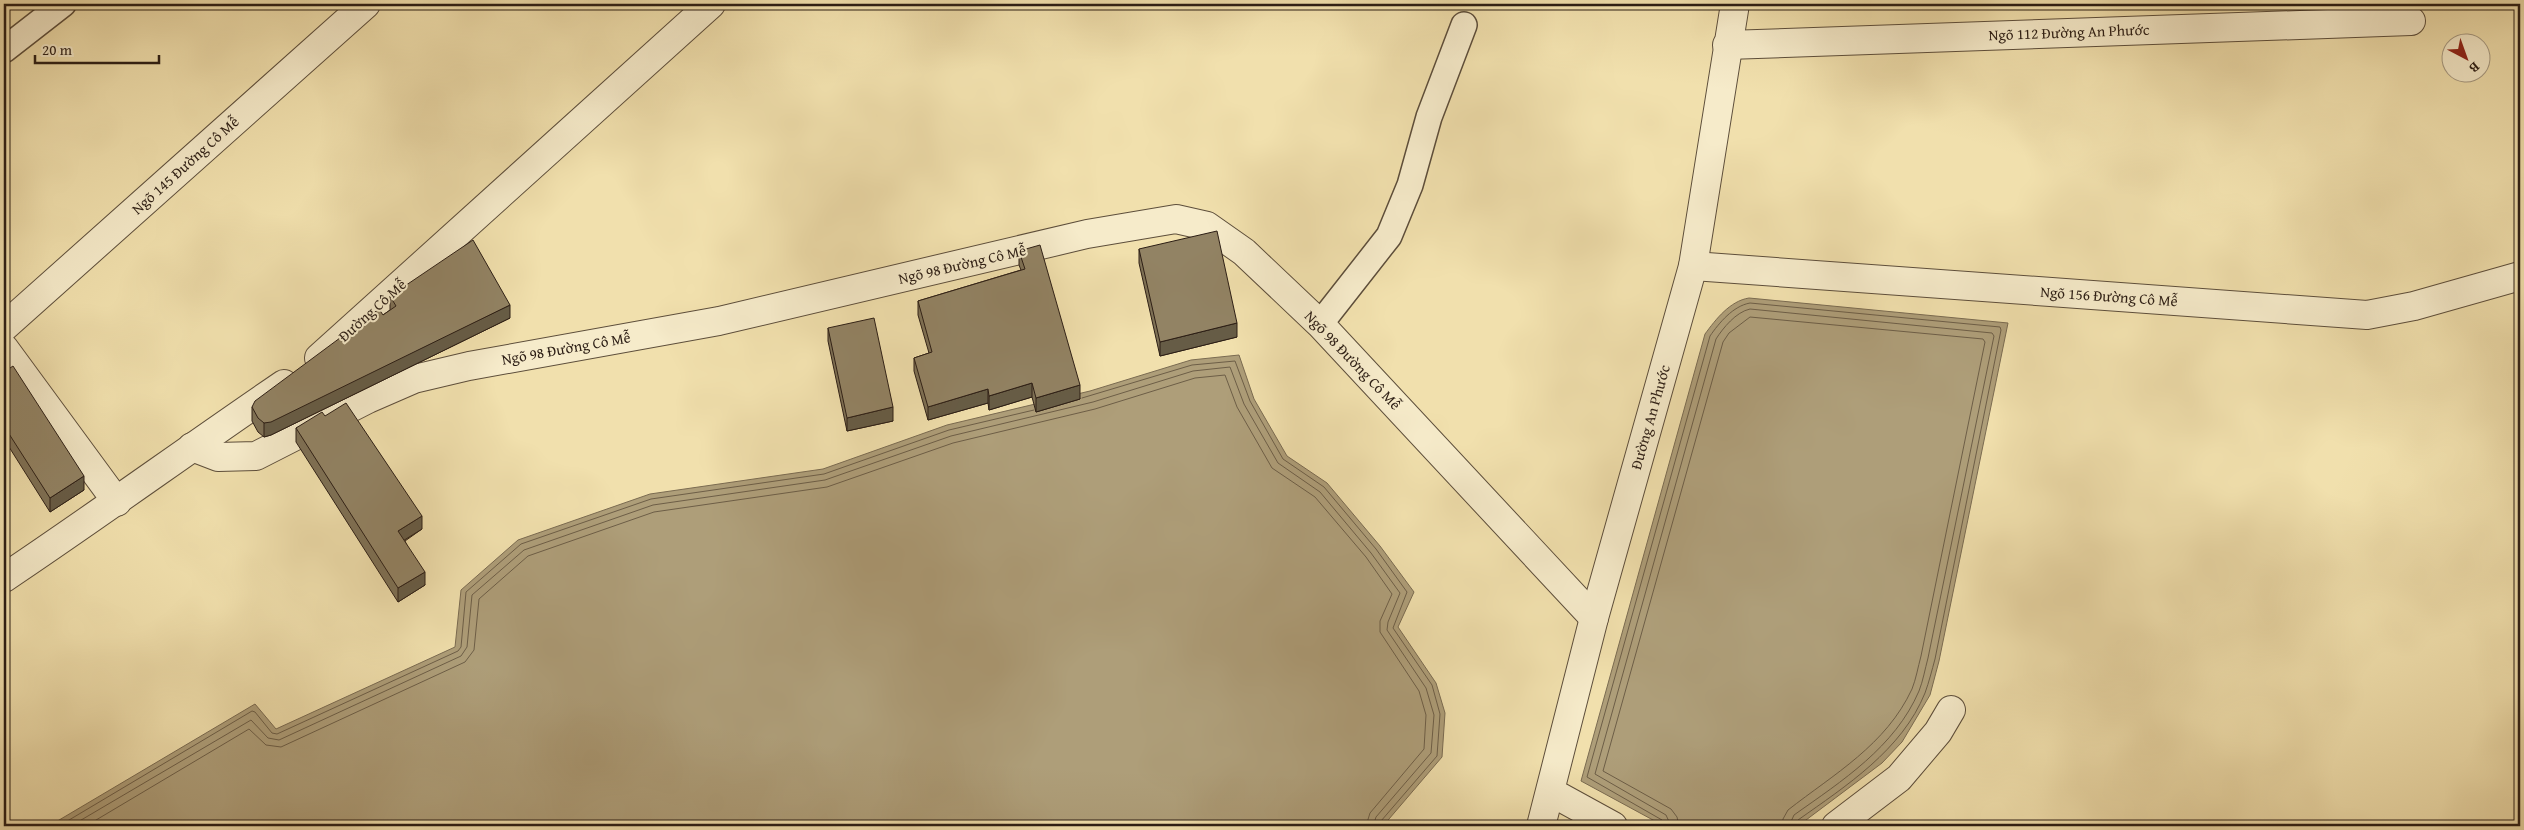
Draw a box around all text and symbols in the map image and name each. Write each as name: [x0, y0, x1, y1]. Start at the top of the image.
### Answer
street label: Ngõ 112 Đường An Phước: [1988, 19, 2150, 45]
scale bar: [35, 32, 159, 64]
north arrow: [2442, 32, 2492, 82]
text: 20 m: [42, 39, 73, 60]
text: B: [2465, 57, 2484, 78]
street label: Ngõ 145 Đường Cô Mễ: [127, 111, 243, 219]
street label: Ngõ 98 Đường Cô Mễ: [896, 239, 1028, 289]
street label: Đường Cô Mễ: [334, 274, 410, 346]
street label: Ngõ 156 Đường Cô Mễ: [2040, 281, 2178, 311]
street label: Ngõ 98 Đường Cô Mễ: [1300, 306, 1406, 414]
street label: Ngõ 98 Đường Cô Mễ: [500, 326, 632, 370]
street label: Đường An Phước: [1625, 362, 1675, 472]

